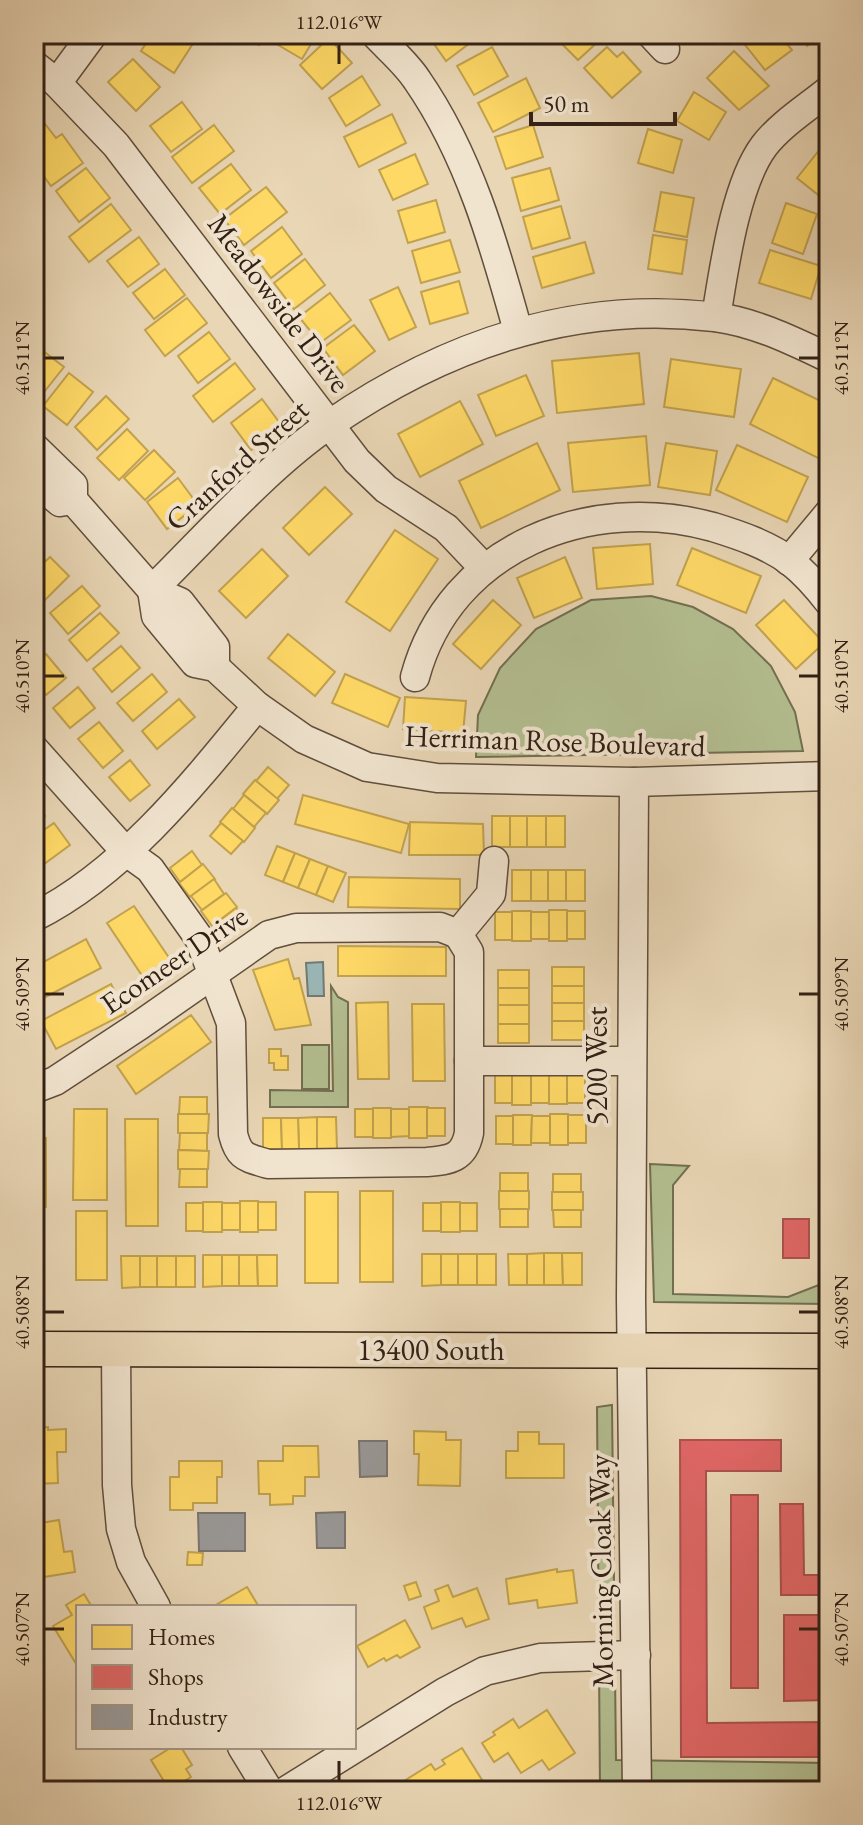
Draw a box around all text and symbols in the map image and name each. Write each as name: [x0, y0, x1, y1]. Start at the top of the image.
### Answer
text: 112.016°W: [296, 9, 383, 35]
scale bar: [531, 76, 675, 126]
text: 50 m: [543, 88, 590, 119]
street label: Meadowside Drive: [199, 205, 359, 400]
text: 40.511°N: [9, 321, 35, 395]
text: 40.511°N: [828, 321, 854, 395]
street label: Cranford Street: [157, 390, 317, 539]
text: 40.510°N: [9, 639, 35, 713]
text: 40.510°N: [828, 639, 854, 713]
street label: Herriman Rose Boulevard: [404, 716, 707, 765]
street label: Ecomeer Drive: [93, 896, 255, 1023]
text: 40.509°N: [9, 957, 35, 1031]
text: 40.509°N: [828, 957, 854, 1031]
street label: 5200 West: [577, 1006, 616, 1125]
text: 40.508°N: [9, 1275, 35, 1349]
text: 40.508°N: [828, 1275, 854, 1349]
street label: 13400 South: [357, 1330, 505, 1369]
street label: Morning Cloak Way: [579, 1453, 622, 1688]
text: 40.507°N: [9, 1592, 35, 1666]
text: 40.507°N: [828, 1592, 854, 1666]
legend: [76, 1605, 356, 1749]
text: Homes: [148, 1621, 215, 1652]
text: Shops: [148, 1661, 204, 1692]
text: Industry: [148, 1701, 228, 1732]
text: 112.016°W: [296, 1790, 383, 1816]

